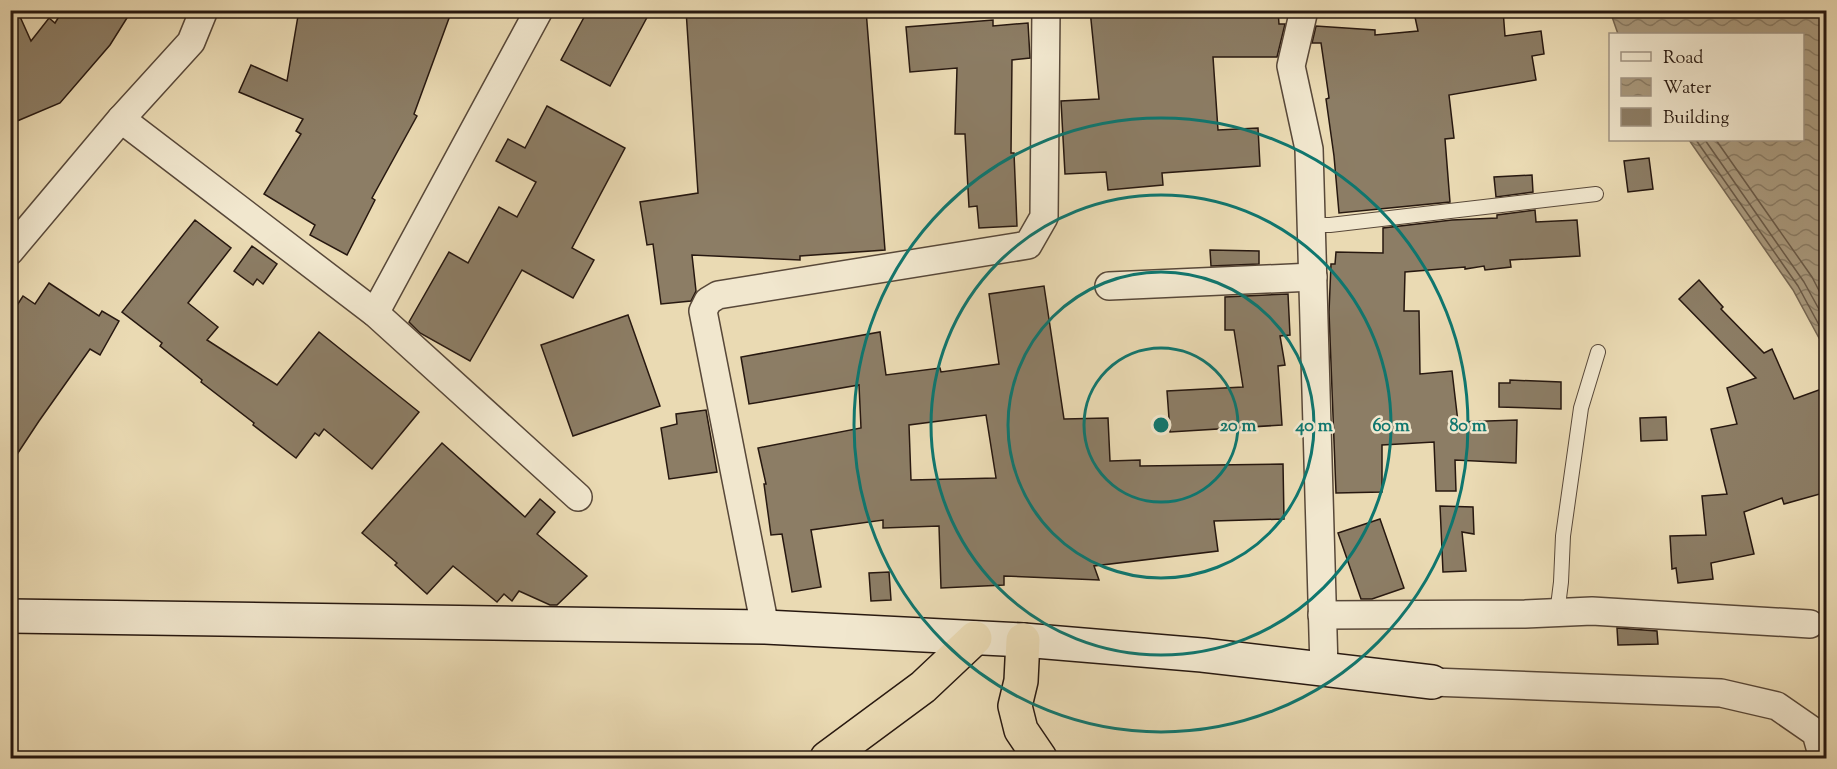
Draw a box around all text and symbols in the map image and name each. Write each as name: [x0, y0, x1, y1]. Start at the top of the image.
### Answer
legend: [1609, 33, 1804, 141]
text: Road: [1663, 46, 1703, 72]
text: Water: [1663, 76, 1712, 102]
text: Building: [1663, 106, 1729, 132]
text: 20 m: [1220, 414, 1256, 440]
text: 40 m: [1294, 414, 1333, 440]
text: 60 m: [1372, 414, 1410, 440]
text: 80 m: [1449, 414, 1487, 440]
centre of rings: [1151, 415, 1171, 435]

